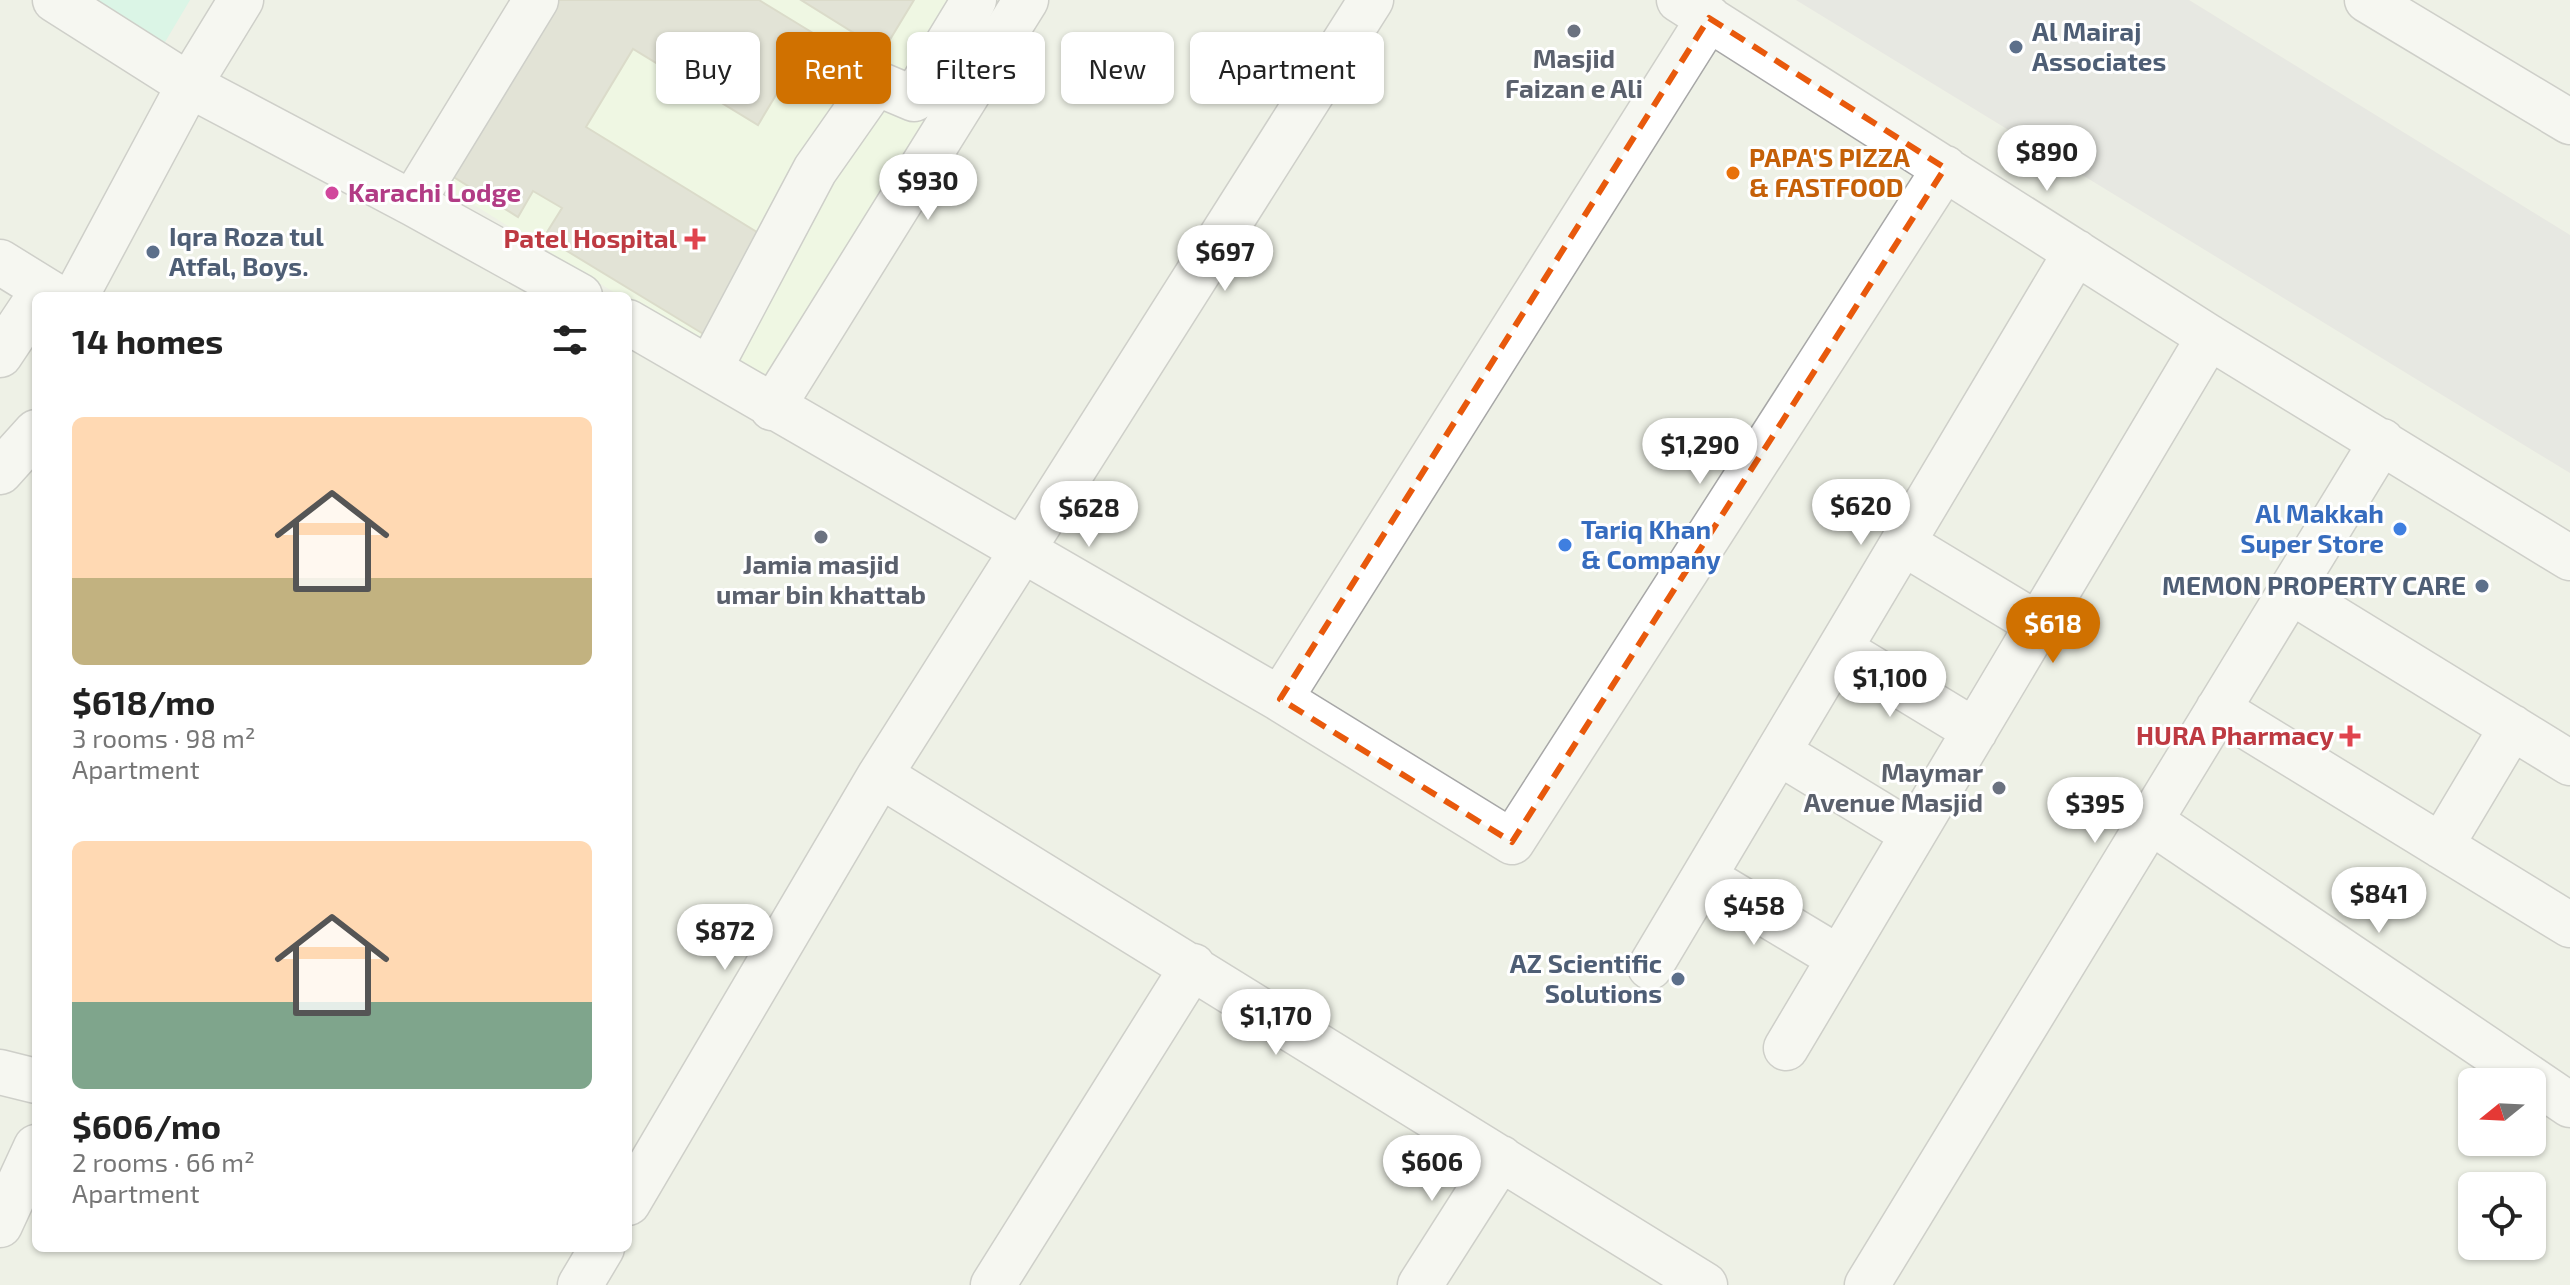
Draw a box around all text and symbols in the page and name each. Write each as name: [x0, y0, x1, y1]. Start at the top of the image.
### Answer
place label: Al Mairaj Associates: [2032, 15, 2166, 76]
marker: Masjid Faizan e Ali: [1565, 22, 1583, 40]
chip: Buy: [656, 32, 760, 104]
chip: Rent: [776, 32, 891, 104]
chip: Filters: [907, 32, 1045, 104]
chip: New: [1061, 32, 1174, 104]
chip: Apartment: [1190, 32, 1384, 104]
marker: Al Mairaj Associates: [2007, 38, 2025, 56]
place label: Masjid Faizan e Ali: [1505, 42, 1643, 103]
pin: $890: [2000, 125, 2094, 193]
text: $890: [2015, 135, 2079, 166]
place label: PAPA'S PIZZA & FASTFOOD: [1749, 141, 1910, 202]
pin: $930: [881, 154, 975, 222]
text: $930: [897, 164, 959, 195]
marker: PAPA'S PIZZA & FASTFOOD: [1724, 164, 1742, 182]
place label: Karachi Lodge: [348, 176, 521, 207]
marker: Karachi Lodge: [323, 184, 341, 202]
place label: Iqra Roza tul Atfal, Boys.: [169, 220, 324, 282]
place label: Patel Hospital: [503, 222, 677, 253]
pin: $697: [1178, 225, 1272, 293]
marker: Patel Hospital: [684, 228, 706, 250]
text: $697: [1195, 235, 1255, 266]
marker: Iqra Roza tul Atfal, Boys.: [144, 243, 162, 261]
icon: filters: [548, 318, 592, 362]
text: 14 homes: [72, 320, 223, 361]
pin: $1,290: [1635, 418, 1765, 486]
text: $1,290: [1660, 428, 1740, 459]
icon: home: [260, 469, 404, 613]
pin: $620: [1814, 479, 1908, 547]
pin: $628: [1042, 481, 1136, 549]
text: $620: [1830, 489, 1892, 520]
text: $628: [1058, 491, 1120, 522]
place label: Al Makkah Super Store: [2240, 497, 2384, 558]
place label: Tariq Khan & Company: [1581, 513, 1721, 575]
marker: Al Makkah Super Store: [2391, 520, 2409, 538]
marker: Jamia masjid umar bin khattab: [812, 528, 830, 546]
marker: Tariq Khan & Company: [1556, 536, 1574, 554]
place label: Jamia masjid umar bin khattab: [716, 548, 926, 609]
place label: MEMON PROPERTY CARE: [2162, 569, 2466, 600]
marker: MEMON PROPERTY CARE: [2473, 577, 2491, 595]
pin: $618: [2006, 597, 2100, 665]
text: $618: [2024, 607, 2082, 638]
pin: $1,100: [1825, 651, 1955, 719]
text: $1,100: [1852, 661, 1928, 692]
text: $618/mo: [72, 681, 215, 722]
place label: HURA Pharmacy: [2136, 719, 2334, 751]
text: 3 rooms · 98 m²: [72, 722, 256, 753]
marker: HURA Pharmacy: [2341, 727, 2359, 745]
text: Apartment: [72, 753, 200, 784]
place label: Maymar Avenue Masjid: [1804, 756, 1983, 817]
pin: $395: [2048, 777, 2142, 845]
marker: Maymar Avenue Masjid: [1990, 779, 2008, 797]
text: $395: [2065, 787, 2125, 818]
pin: $841: [2332, 867, 2426, 935]
text: $841: [2349, 877, 2409, 908]
pin: $458: [1707, 879, 1801, 947]
text: $458: [1723, 889, 1785, 920]
icon: home: [260, 893, 404, 1037]
pin: $872: [678, 904, 772, 972]
text: $872: [695, 914, 755, 945]
place label: AZ Scientific Solutions: [1510, 947, 1662, 1008]
marker: AZ Scientific Solutions: [1669, 970, 1687, 988]
pin: $1,170: [1211, 989, 1341, 1057]
text: $1,170: [1240, 999, 1312, 1030]
north arrow: [2458, 1068, 2546, 1156]
map controls: [2458, 1068, 2546, 1260]
text: $606/mo: [72, 1105, 221, 1146]
pin: $606: [1385, 1135, 1479, 1203]
text: $606: [1401, 1145, 1463, 1176]
text: 2 rooms · 66 m²: [72, 1146, 255, 1177]
button: locate: [2458, 1172, 2546, 1260]
text: Apartment: [72, 1177, 200, 1208]

